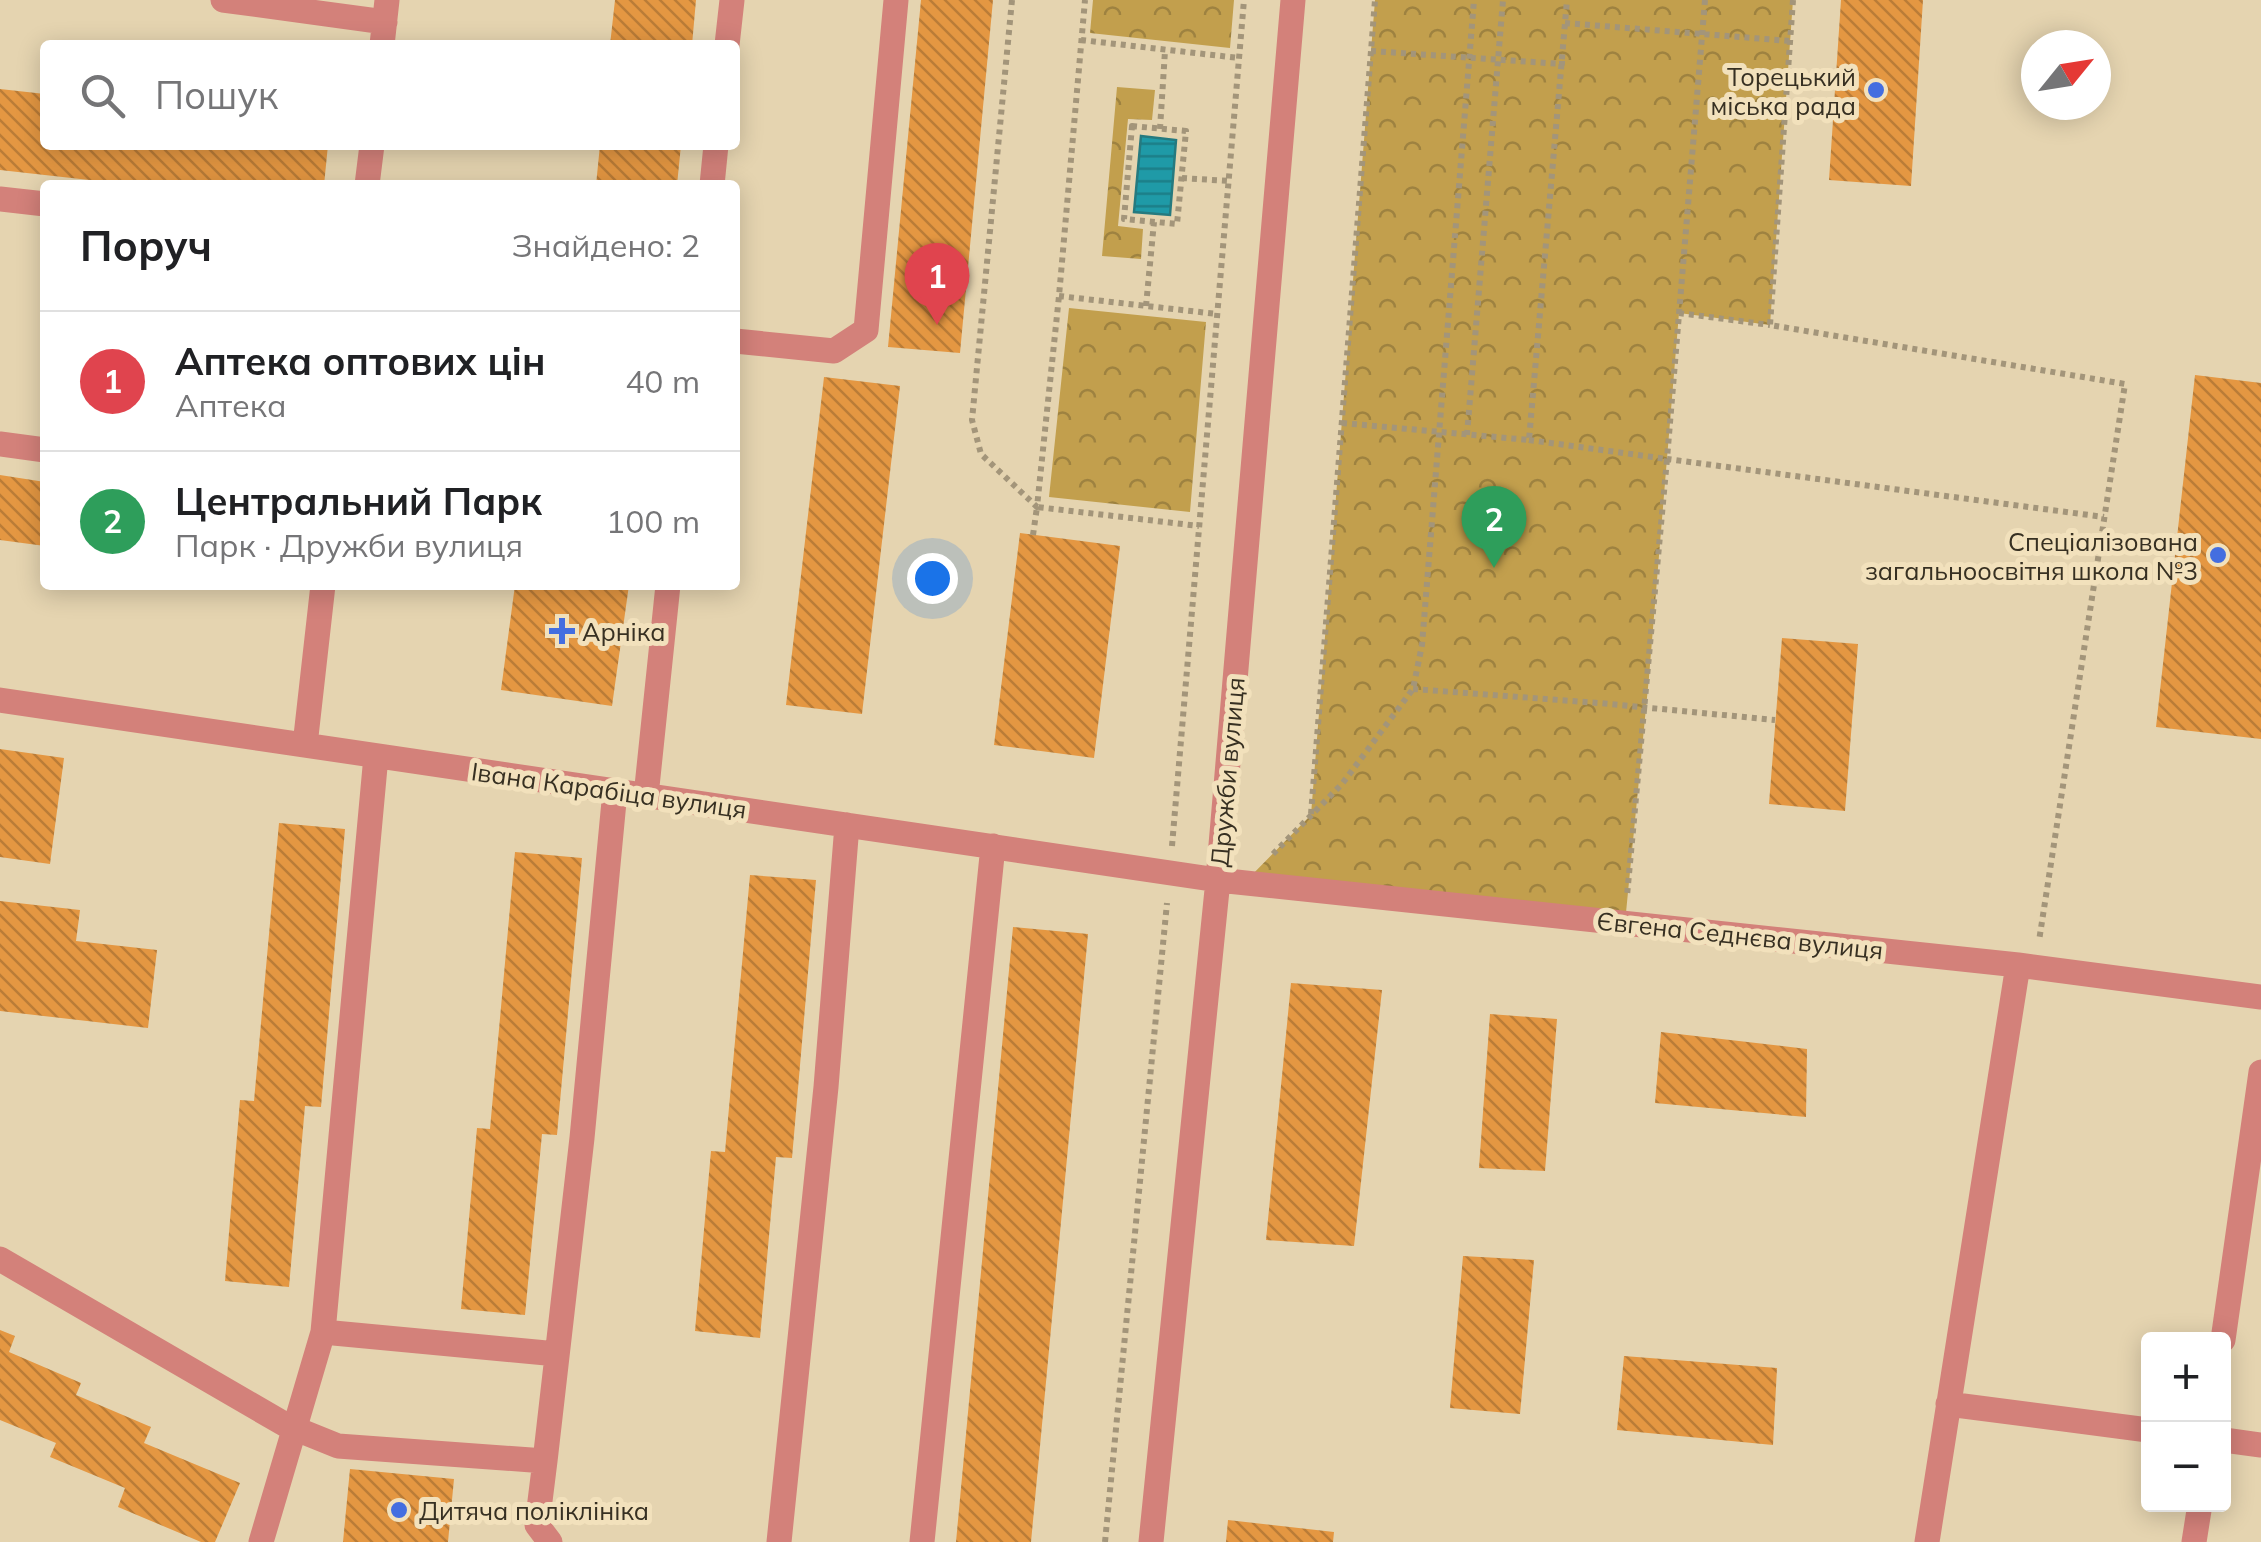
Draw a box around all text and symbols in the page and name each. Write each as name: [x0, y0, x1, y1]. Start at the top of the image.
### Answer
north arrow: [2021, 30, 2111, 120]
search box: [40, 40, 740, 150]
place label: Торецький міська рада: [1710, 61, 1856, 121]
icon: search: [75, 68, 130, 123]
text: Пошук: [155, 71, 278, 119]
marker: Торецький міська рада: [1865, 79, 1887, 101]
text: Поруч: [80, 219, 212, 272]
text: Знайдено: 2: [512, 225, 700, 265]
pin: 1: [904, 242, 970, 325]
text: Аптека оптових цін: [175, 337, 545, 385]
text: 1: [103, 361, 122, 401]
text: 40 m: [625, 361, 700, 401]
text: Аптека: [175, 385, 287, 425]
text: Центральний Парк: [175, 477, 542, 525]
pin: 2: [1462, 486, 1526, 568]
text: 2: [103, 501, 122, 541]
text: 100 m: [606, 501, 700, 541]
text: Парк · Дружби вулиця: [175, 525, 523, 565]
place label: Спеціалізована загальноосвітня школа №3: [1865, 526, 2198, 586]
marker: Спеціалізована загальноосвітня школа №3: [2207, 544, 2229, 566]
your location: [907, 553, 958, 604]
place label: Арніка: [582, 616, 665, 647]
marker: Арніка: [551, 620, 573, 642]
street label: Дружби вулиця: [1203, 676, 1251, 868]
street label: Івана Карабіца вулиця: [469, 755, 749, 825]
street label: Євгена Седнєва вулиця: [1595, 905, 1885, 965]
map controls: [2141, 1332, 2231, 1512]
button: +: [2141, 1332, 2231, 1422]
button: −: [2141, 1422, 2231, 1512]
place label: Дитяча поліклініка: [419, 1495, 649, 1526]
marker: Дитяча поліклініка: [388, 1499, 410, 1521]

